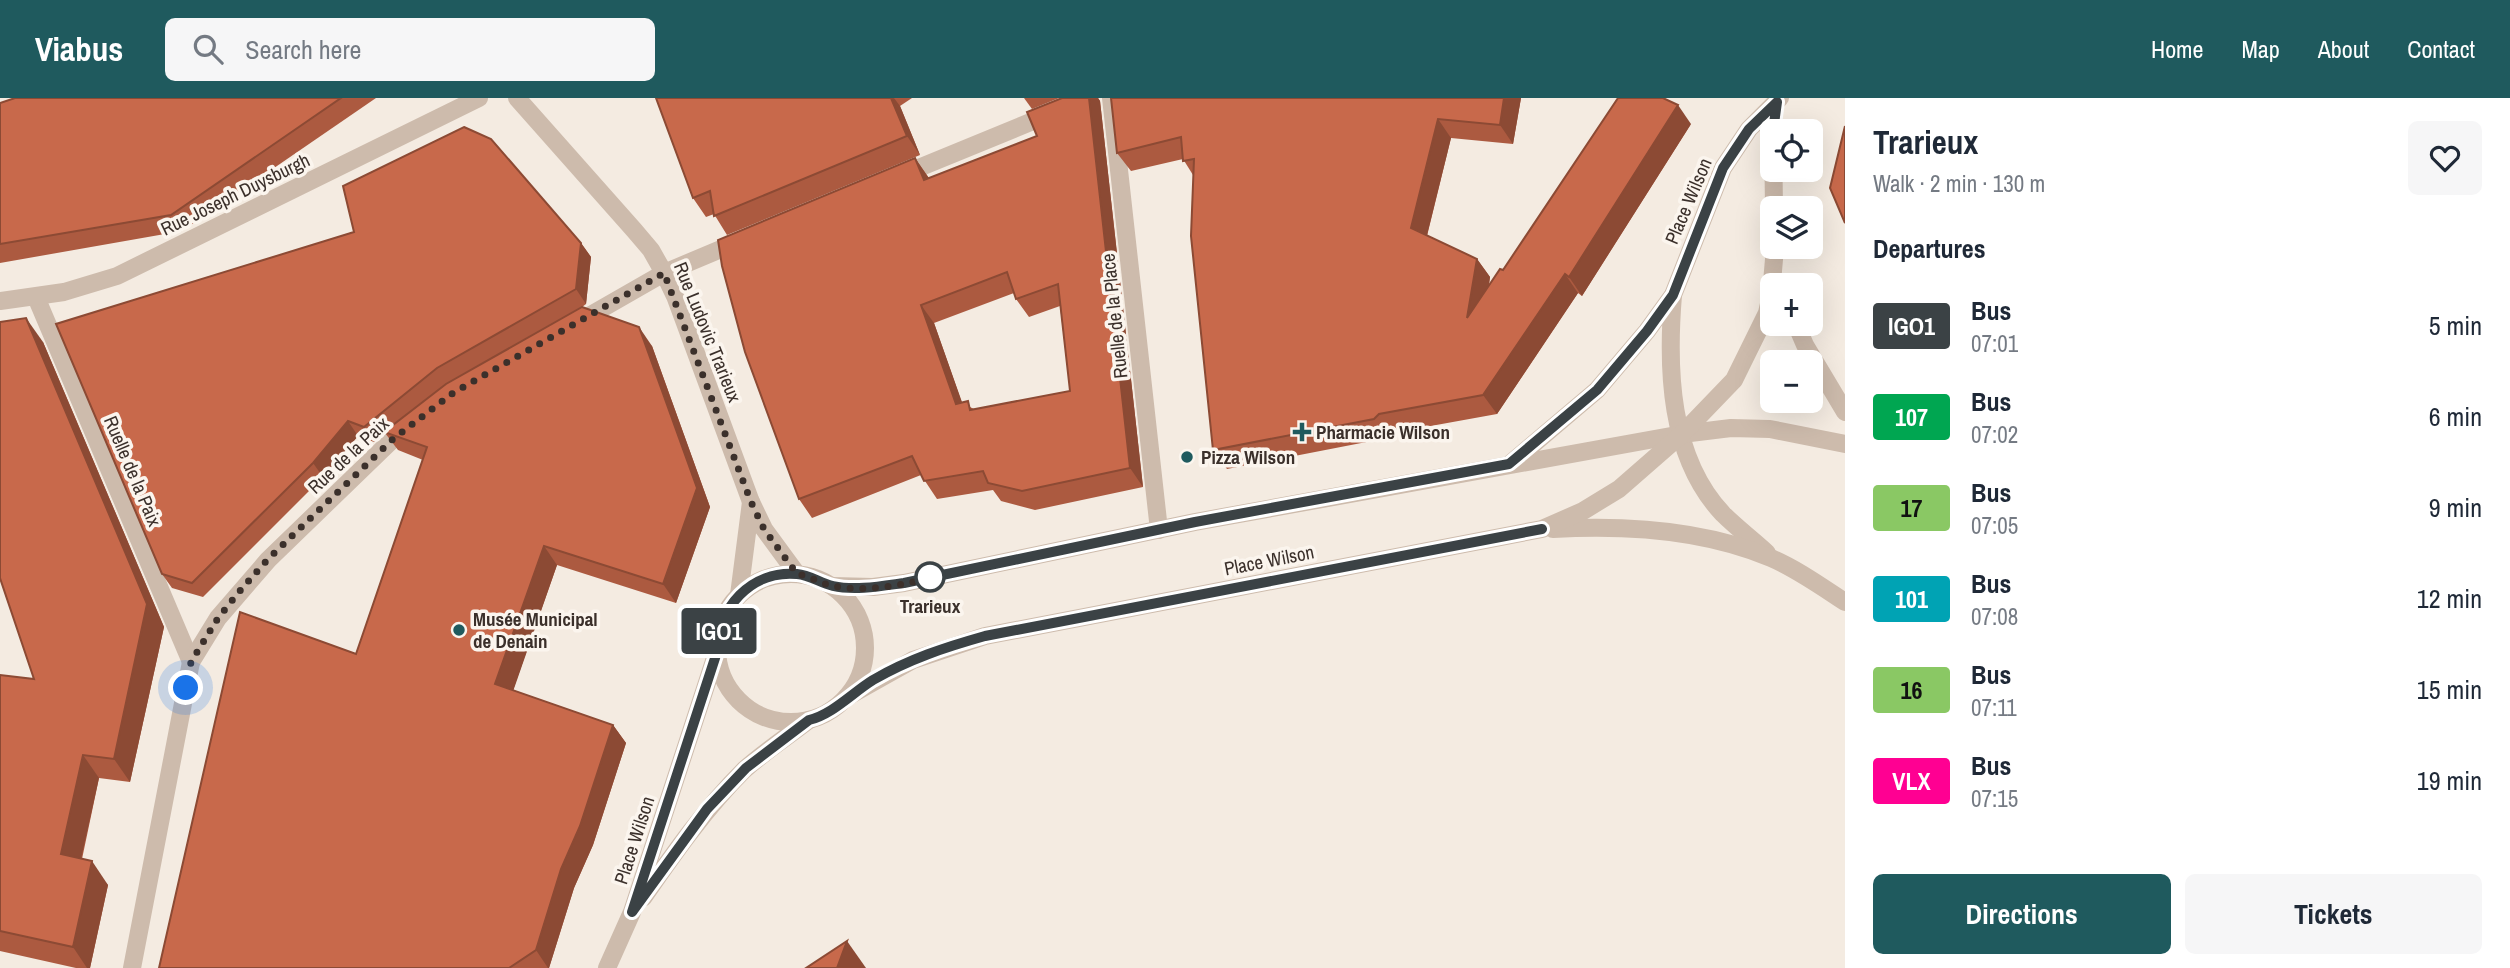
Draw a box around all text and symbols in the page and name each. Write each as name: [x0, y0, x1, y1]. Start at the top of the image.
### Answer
search box: [165, 18, 655, 81]
text: Viabus: [35, 27, 123, 71]
icon: search: [189, 30, 227, 68]
text: Search here: [245, 32, 361, 67]
text: Home: [2151, 33, 2203, 65]
text: Map: [2241, 33, 2280, 65]
text: About: [2318, 33, 2369, 65]
text: Contact: [2407, 33, 2475, 65]
map controls: [1760, 119, 1823, 413]
button: locate: [1760, 119, 1823, 182]
text: Trarieux: [1873, 120, 1978, 164]
button: heart: [2408, 121, 2482, 195]
street label: Rue Joseph Duysburgh: [156, 147, 314, 241]
street label: Place Wilson: [1658, 154, 1718, 248]
text: Walk · 2 min · 130 m: [1873, 168, 2045, 199]
button: layers: [1760, 196, 1823, 259]
text: Departures: [1873, 231, 1986, 266]
street label: Ruelle de la Place: [1095, 252, 1133, 380]
street label: Rue Ludovic Trarieux: [668, 258, 748, 406]
button: +: [1760, 273, 1823, 336]
text: Bus: [1971, 293, 2011, 328]
text: 5 min: [2429, 308, 2482, 343]
text: IGO1: [1888, 310, 1935, 342]
text: 07:01: [1971, 328, 2018, 359]
button: −: [1760, 350, 1823, 413]
text: Bus: [1971, 384, 2011, 419]
text: 6 min: [2429, 399, 2482, 434]
text: 107: [1895, 401, 1928, 433]
street label: Rue de la Paix: [302, 410, 394, 499]
street label: Ruelle de la Paix: [98, 412, 168, 530]
place label: Pharmacie Wilson: [1316, 419, 1450, 445]
text: 07:02: [1971, 419, 2018, 450]
marker: Pharmacie Wilson: [1294, 424, 1310, 440]
place label: Pizza Wilson: [1201, 444, 1295, 470]
marker: Pizza Wilson: [1179, 449, 1195, 465]
text: Bus: [1971, 475, 2011, 510]
text: 9 min: [2429, 490, 2482, 525]
text: 17: [1901, 492, 1922, 524]
text: 07:05: [1971, 510, 2018, 541]
street label: Place Wilson: [1222, 539, 1316, 581]
marker: Trarieux: [915, 562, 945, 592]
text: Bus: [1971, 566, 2011, 601]
text: 12 min: [2417, 581, 2482, 616]
text: 101: [1895, 583, 1928, 615]
place label: Trarieux: [900, 593, 961, 619]
text: 07:08: [1971, 601, 2018, 632]
place label: Musée Municipal de Denain: [473, 606, 598, 654]
line badge: IGO1: [670, 608, 768, 654]
text: IGO1: [695, 615, 743, 647]
marker: Musée Municipal de Denain: [451, 622, 467, 638]
text: Bus: [1971, 657, 2011, 692]
your location: [168, 670, 203, 705]
text: 15 min: [2417, 672, 2482, 707]
text: 16: [1901, 674, 1922, 706]
text: 07:11: [1971, 692, 2017, 723]
text: Bus: [1971, 748, 2011, 783]
text: 19 min: [2417, 763, 2482, 798]
text: VLX: [1892, 765, 1931, 797]
text: 07:15: [1971, 783, 2018, 814]
street label: Place Wilson: [608, 793, 660, 887]
button: Directions: [1873, 874, 2171, 954]
button: Tickets: [2185, 874, 2482, 954]

